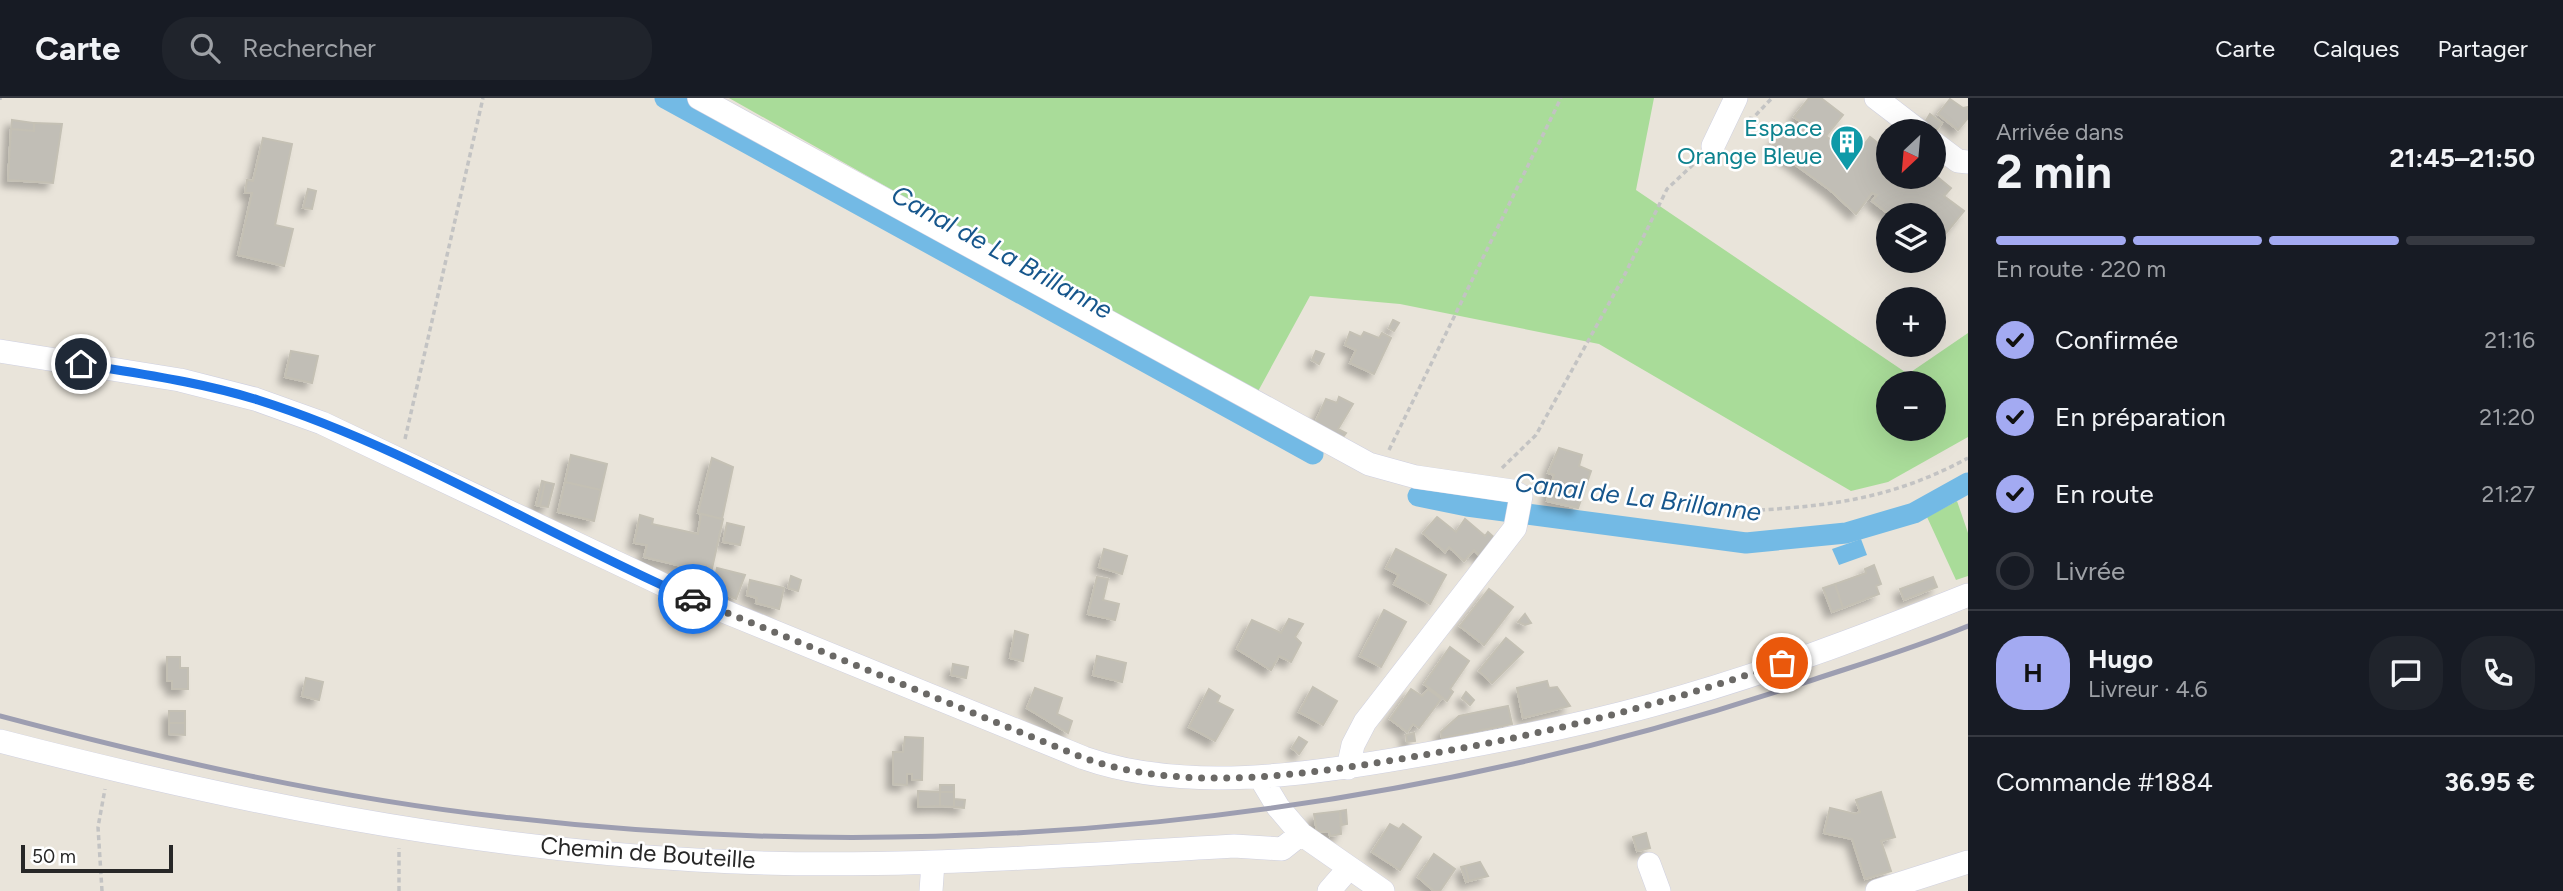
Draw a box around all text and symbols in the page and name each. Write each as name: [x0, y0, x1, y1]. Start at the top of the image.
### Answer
search box: [162, 17, 652, 80]
text: Carte: [35, 29, 120, 68]
icon: search: [186, 29, 224, 67]
text: Rechercher: [242, 32, 376, 64]
text: Carte: [2215, 34, 2275, 63]
text: Calques: [2313, 34, 2399, 63]
text: Partager: [2437, 34, 2528, 63]
place label: Espace Orange Bleue: [1677, 113, 1822, 170]
text: Arrivée dans: [1996, 118, 2124, 146]
north arrow: [1876, 119, 1946, 189]
map controls: [1876, 119, 1946, 441]
building icon: Espace Orange Bleue: [1828, 123, 1866, 172]
text: 21:45–21:50: [2389, 142, 2535, 174]
text: 2 min: [1996, 144, 2112, 200]
water label: Canal de La Brillanne: [886, 178, 1118, 326]
button: layers: [1876, 203, 1946, 273]
text: En route · 220 m: [1996, 255, 2166, 283]
button: +: [1876, 287, 1946, 357]
icon: check: [1996, 321, 2034, 359]
text: Confirmée: [2055, 324, 2178, 356]
text: 21:16: [2484, 326, 2535, 354]
pin: [51, 334, 111, 394]
icon: home: [62, 345, 100, 383]
button: −: [1876, 371, 1946, 441]
icon: check: [1996, 398, 2034, 436]
text: En préparation: [2055, 401, 2226, 433]
text: 21:20: [2479, 403, 2535, 431]
water label: Canal de La Brillanne: [1513, 466, 1763, 528]
icon: check: [1996, 475, 2034, 513]
text: En route: [2055, 478, 2154, 510]
text: 21:27: [2482, 480, 2535, 508]
text: Livrée: [2055, 555, 2125, 587]
courier: [658, 564, 728, 634]
icon: car: [674, 580, 712, 618]
pin: [1752, 633, 1812, 693]
button: chat: [2369, 636, 2443, 710]
button: phone: [2461, 636, 2535, 710]
text: Hugo: [2088, 643, 2153, 675]
icon: bag: [1763, 644, 1801, 682]
text: H: [2023, 657, 2043, 689]
text: Livreur · 4.6: [2088, 675, 2208, 703]
text: Commande #1884: [1996, 766, 2213, 798]
text: 36.95 €: [2445, 766, 2535, 798]
street label: Chemin de Bouteille: [540, 831, 757, 874]
scale bar: [21, 842, 173, 874]
text: 50 m: [32, 845, 76, 868]

